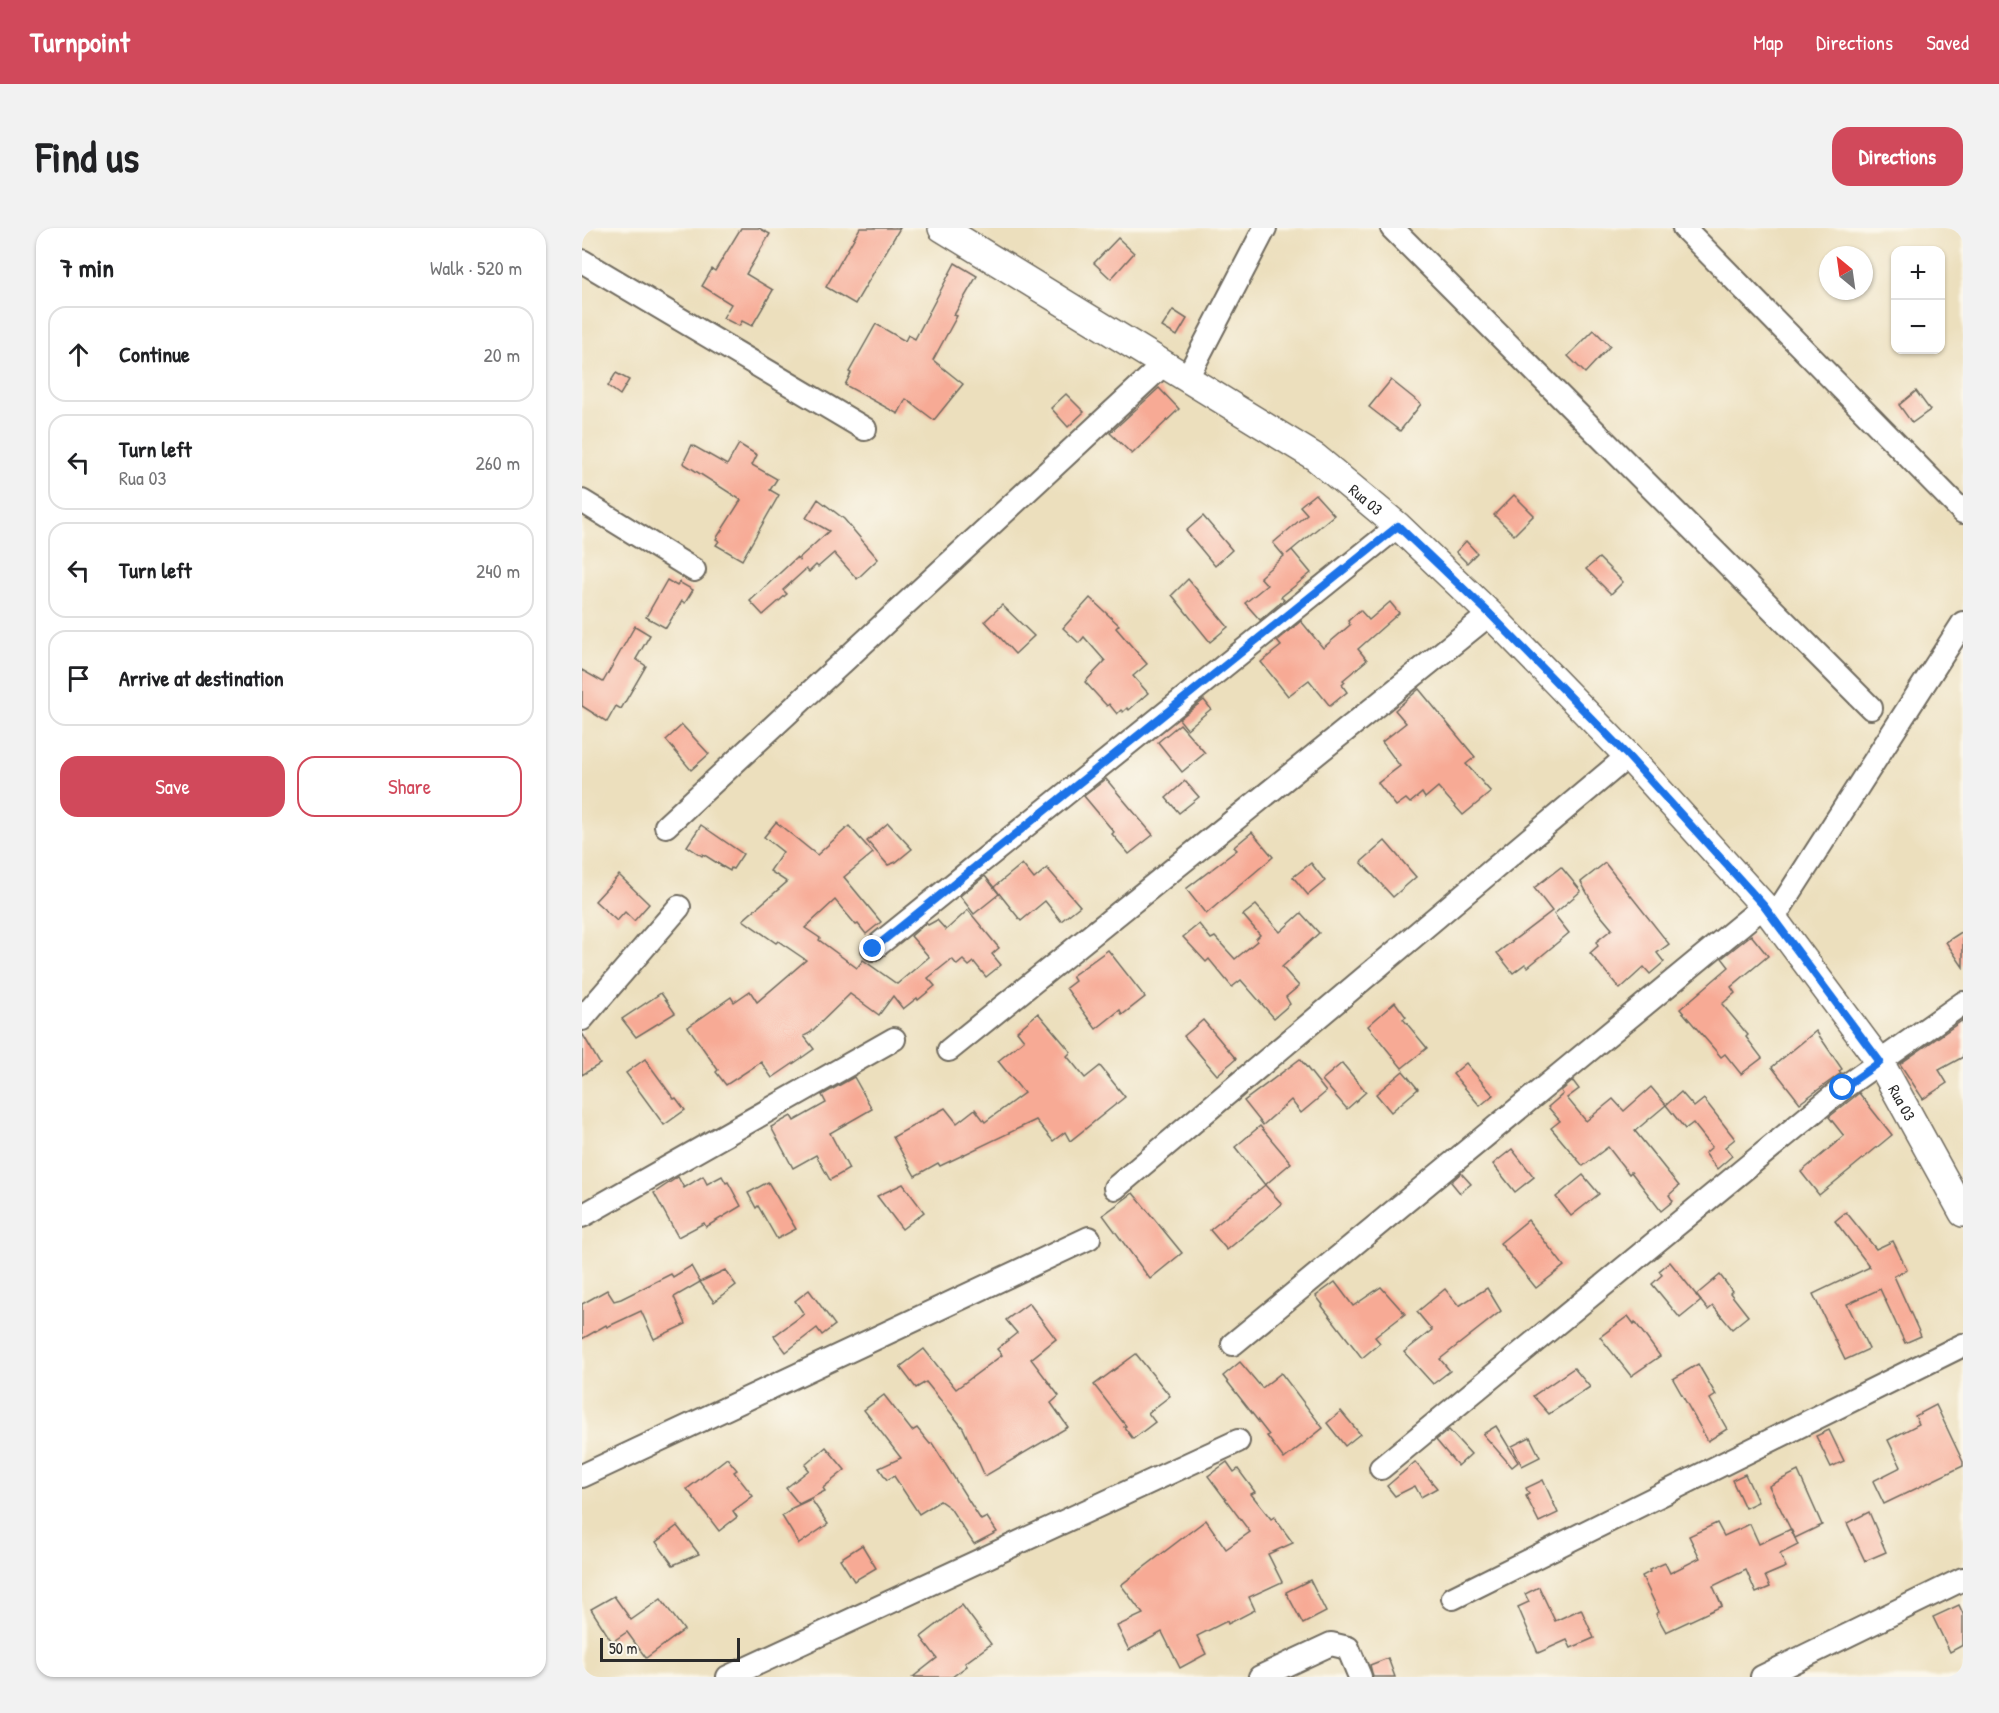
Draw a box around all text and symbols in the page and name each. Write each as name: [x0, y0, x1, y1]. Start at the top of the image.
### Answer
text: Turnpoint: [30, 23, 130, 61]
text: Map: [1753, 28, 1783, 57]
text: Directions: [1816, 28, 1893, 57]
text: Saved: [1926, 28, 1969, 57]
button: Directions: [1832, 127, 1963, 186]
text: Find us: [36, 128, 139, 185]
north arrow: [1819, 246, 1873, 300]
map controls: [1891, 246, 1945, 354]
button: +: [1891, 246, 1945, 300]
text: 7 min: [60, 250, 114, 285]
text: Walk · 520 m: [430, 254, 522, 281]
button: −: [1891, 300, 1945, 354]
icon: ahead: [62, 338, 95, 371]
text: Continue: [119, 339, 190, 369]
text: 20 m: [483, 341, 520, 368]
text: Turn left: [119, 434, 192, 464]
icon: left: [62, 446, 95, 479]
text: 260 m: [476, 449, 520, 476]
text: Rua 03: [119, 464, 166, 491]
street label: Rua 03: [1344, 479, 1388, 520]
icon: left: [62, 554, 95, 587]
text: Turn left: [119, 555, 192, 585]
text: 240 m: [476, 557, 520, 584]
icon: arrive: [62, 662, 95, 695]
text: Arrive at destination: [119, 663, 284, 693]
button: Save: [60, 756, 285, 817]
button: Share: [297, 756, 522, 817]
route end: [859, 935, 885, 961]
route start: [1829, 1074, 1855, 1100]
street label: Rua 03: [1883, 1081, 1921, 1124]
scale bar: [600, 1635, 740, 1662]
text: 50 m: [609, 1637, 638, 1659]

